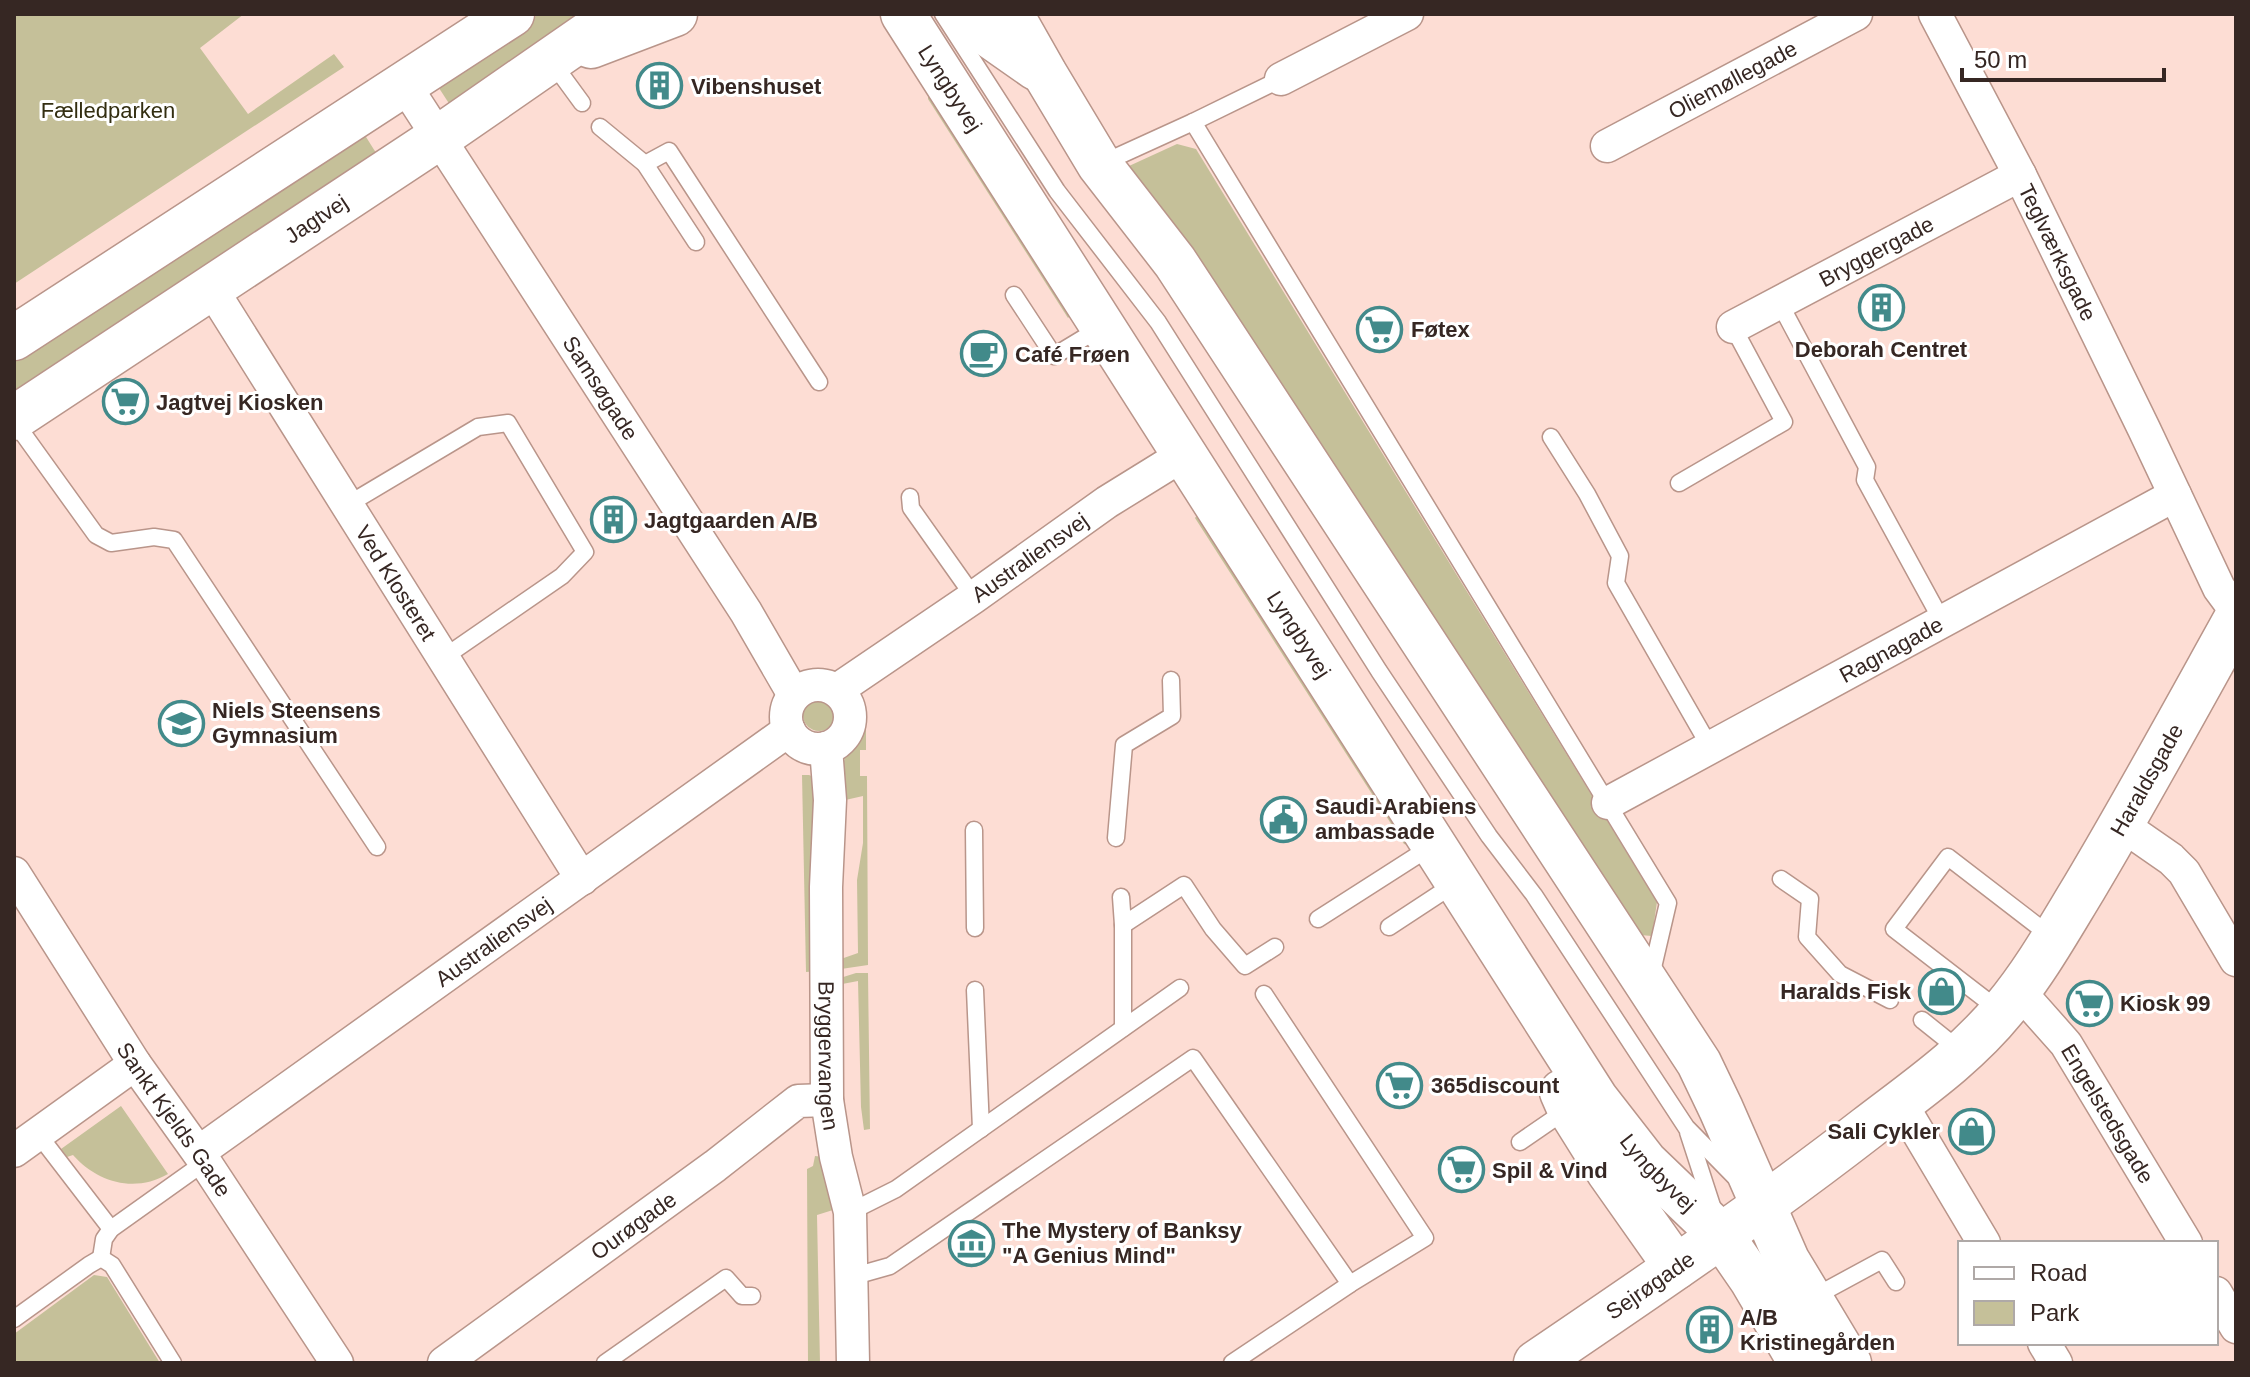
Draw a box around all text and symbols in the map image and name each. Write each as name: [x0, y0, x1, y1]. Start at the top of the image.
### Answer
scale bar: [1962, 32, 2164, 82]
street label: Oliemøllegade: [1664, 36, 1801, 124]
street label: Lyngbyvej: [913, 40, 987, 137]
text: 50 m: [1974, 46, 2027, 73]
building icon: Vibenshuset: [636, 62, 684, 110]
place label: Vibenshuset: [691, 74, 822, 99]
park label: Fælledparken: [41, 98, 175, 123]
street label: Teglværksgade: [2013, 180, 2101, 325]
street label: Jagtvej: [280, 189, 352, 249]
street label: Bryggergade: [1815, 211, 1938, 292]
building icon: Deborah Centret: [1857, 284, 1905, 332]
supermarket icon: Føtex: [1356, 305, 1404, 353]
place label: Føtex: [1411, 317, 1470, 342]
cafe icon: Café Frøen: [960, 330, 1008, 378]
street label: Samsøgade: [558, 331, 643, 445]
place label: Deborah Centret: [1795, 337, 1968, 362]
place label: Café Frøen: [1015, 342, 1130, 367]
supermarket icon: Jagtvej Kiosken: [101, 378, 149, 426]
place label: Jagtvej Kiosken: [156, 390, 324, 415]
building icon: Jagtgaarden A/B: [589, 496, 637, 544]
place label: Jagtgaarden A/B: [644, 508, 818, 533]
street label: Australiensvej: [967, 508, 1093, 608]
street label: Ved Klosteret: [350, 521, 441, 645]
street label: Lyngbyvej: [1262, 586, 1336, 683]
street label: Ragnagade: [1835, 612, 1947, 688]
place label: Niels Steensens Gymnasium: [212, 698, 381, 748]
school or university icon: Niels Steensens Gymnasium: [157, 699, 205, 747]
street label: Haraldsgade: [2105, 720, 2188, 841]
place label: Saudi-Arabiens ambassade: [1315, 794, 1476, 844]
public building icon: Saudi-Arabiens ambassade: [1260, 795, 1308, 843]
street label: Australiensvej: [431, 892, 557, 992]
shop icon: Haralds Fisk: [1918, 967, 1966, 1015]
place label: Haralds Fisk: [1780, 979, 1912, 1004]
supermarket icon: Kiosk 99: [2065, 979, 2113, 1027]
street label: Bryggervangen: [813, 981, 844, 1132]
place label: Kiosk 99: [2120, 991, 2211, 1016]
street label: Sankt Kjelds Gade: [112, 1038, 236, 1201]
street label: Engelstedsgade: [2056, 1040, 2159, 1188]
supermarket icon: 365discount: [1376, 1061, 1424, 1109]
place label: 365discount: [1431, 1073, 1560, 1098]
shop icon: Sali Cykler: [1947, 1107, 1995, 1155]
place label: Sali Cykler: [1827, 1119, 1940, 1144]
street label: Lyngbyvej: [1615, 1129, 1701, 1217]
supermarket icon: Spil & Vind: [1437, 1146, 1485, 1194]
place label: Spil & Vind: [1492, 1158, 1608, 1183]
street label: Ourøgade: [586, 1187, 681, 1265]
place label: The Mystery of Banksy "A Genius Mind": [1002, 1218, 1242, 1268]
museum icon: The Mystery of Banksy "A Genius Mind": [947, 1219, 995, 1267]
legend: [1958, 1241, 2218, 1345]
street label: Sejrøgade: [1601, 1246, 1699, 1325]
text: Road: [2030, 1259, 2087, 1286]
text: Park: [2030, 1299, 2080, 1326]
place label: A/B Kristinegården: [1740, 1305, 1895, 1355]
building icon: A/B Kristinegården: [1685, 1306, 1733, 1354]

